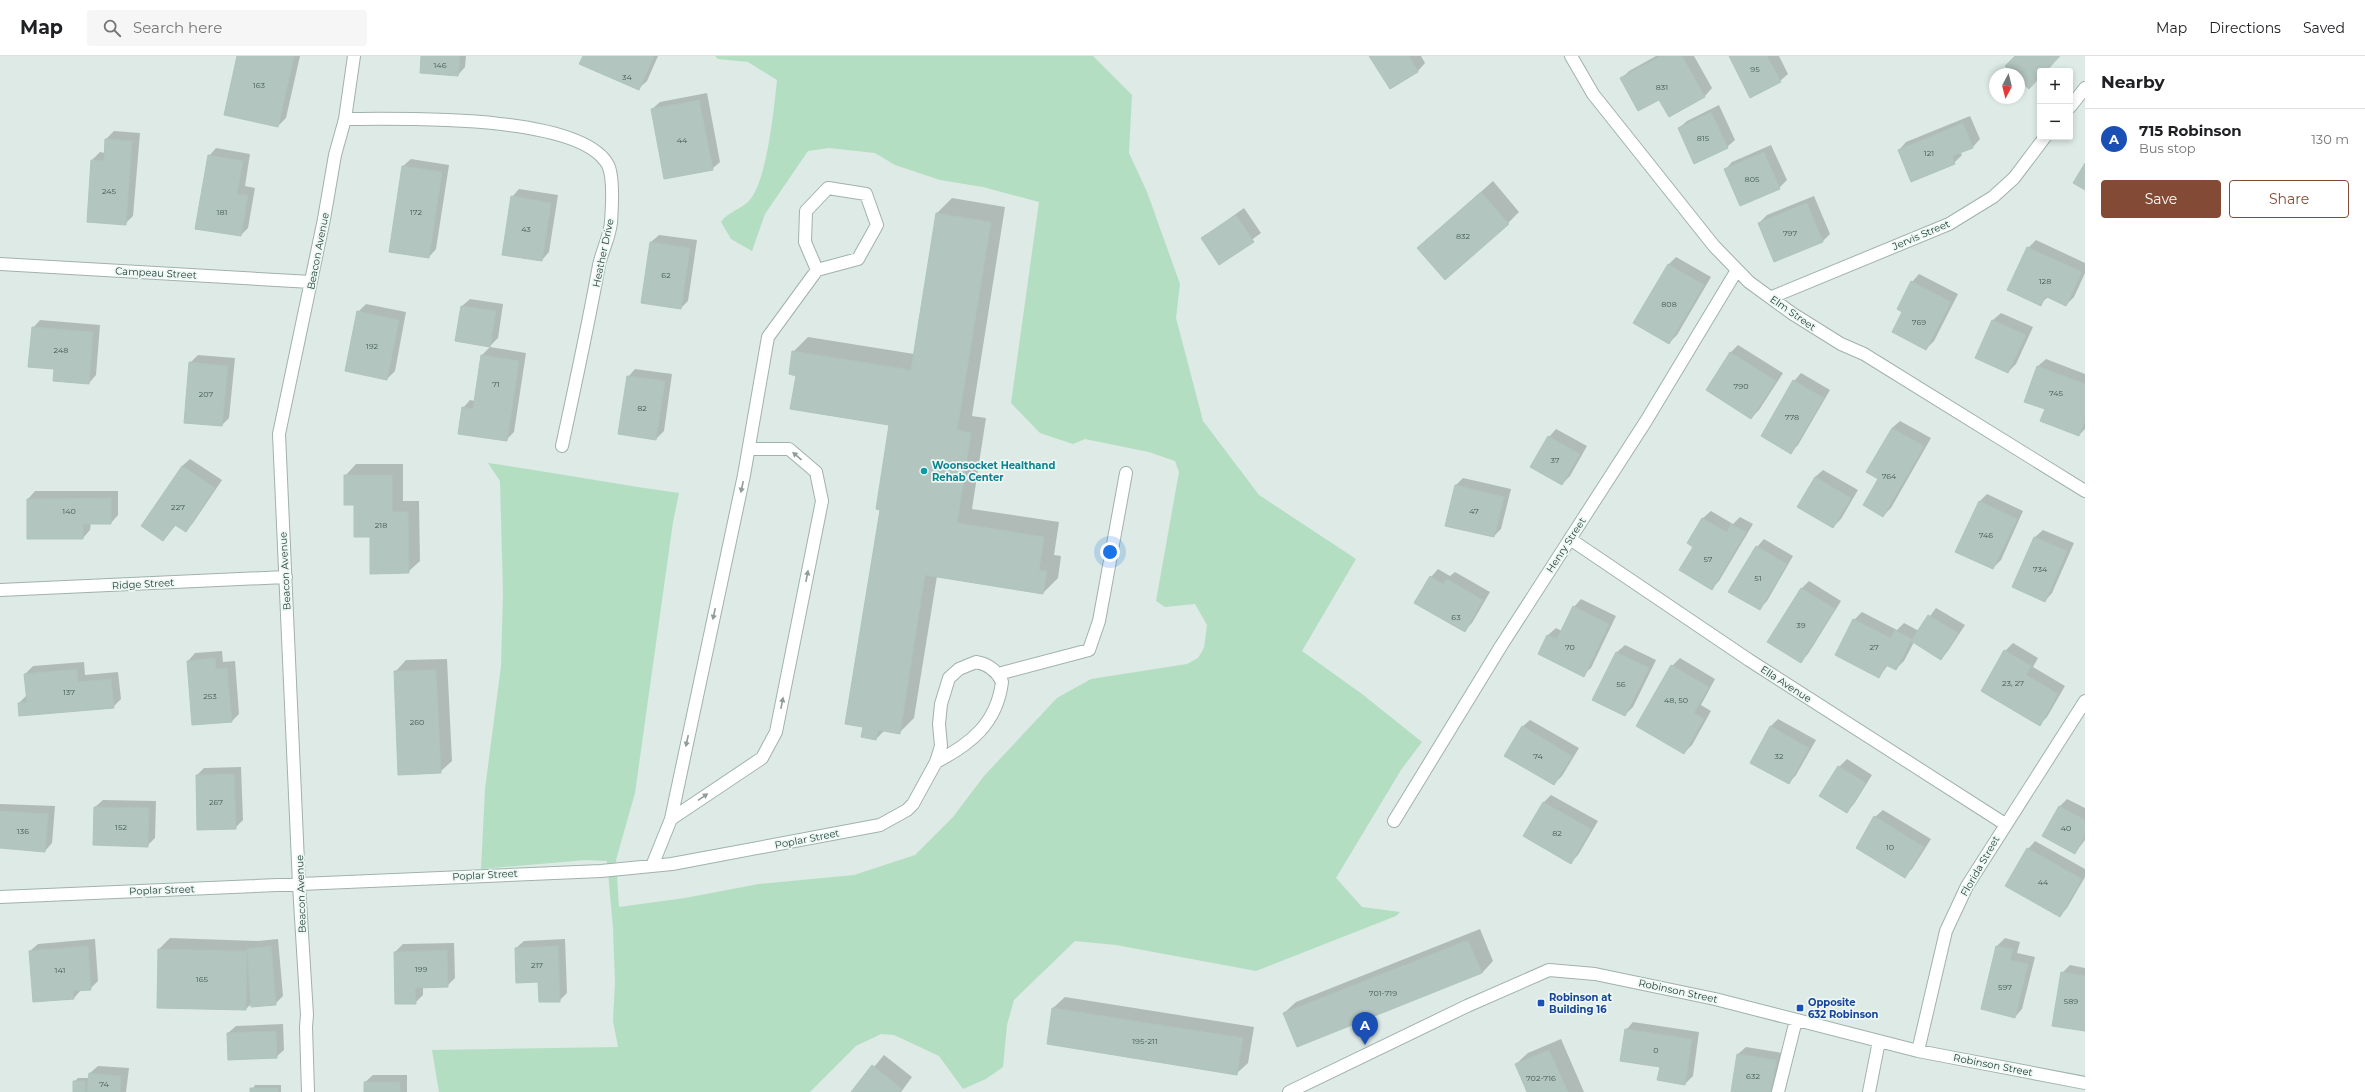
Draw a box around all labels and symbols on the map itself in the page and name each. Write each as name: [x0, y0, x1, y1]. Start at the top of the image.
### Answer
house number: 146: [433, 60, 447, 70]
house number: 95: [1750, 64, 1760, 74]
north arrow: [1989, 68, 2025, 104]
house number: 34: [622, 72, 633, 82]
house number: 163: [253, 80, 266, 90]
house number: 831: [1656, 82, 1668, 92]
house number: 815: [1697, 133, 1710, 143]
house number: 44: [677, 135, 688, 145]
house number: 121: [1924, 148, 1934, 158]
house number: 805: [1745, 174, 1760, 184]
house number: 245: [102, 186, 117, 196]
house number: 181: [217, 207, 227, 217]
house number: 172: [410, 207, 423, 217]
street label: Beacon Avenue: [304, 211, 332, 291]
street label: Jervis Street: [1889, 217, 1952, 253]
street label: Heather Drive: [589, 218, 617, 288]
house number: 43: [521, 224, 531, 234]
house number: 797: [1783, 228, 1797, 238]
house number: 832: [1456, 231, 1471, 241]
street label: Campeau Street: [115, 264, 197, 282]
house number: 62: [661, 270, 671, 280]
house number: 128: [2039, 276, 2051, 286]
street label: Elm Street: [1768, 293, 1818, 333]
house number: 808: [1661, 299, 1677, 309]
house number: 769: [1912, 317, 1926, 327]
house number: 192: [366, 341, 379, 351]
house number: 248: [54, 345, 68, 355]
house number: 71: [492, 379, 500, 389]
house number: 790: [1734, 381, 1748, 391]
house number: 745: [2049, 388, 2063, 398]
house number: 207: [199, 389, 214, 399]
house number: 82: [637, 403, 647, 413]
house number: 778: [1785, 412, 1799, 422]
one-way arrow: [792, 452, 803, 461]
house number: 37: [1550, 455, 1560, 465]
place label: Woonsocket Healthand Rehab Center: [932, 459, 1055, 484]
marker: Woonsocket Healthand Rehab Center: [919, 466, 929, 476]
house number: 764: [1882, 471, 1897, 481]
one-way arrow: [738, 481, 744, 493]
house number: 227: [171, 502, 185, 512]
house number: 140: [62, 506, 76, 516]
house number: 47: [1469, 506, 1479, 516]
street label: Henry Street: [1543, 515, 1589, 575]
house number: 218: [375, 520, 387, 530]
house number: 746: [1979, 530, 1993, 540]
street label: Beacon Avenue: [276, 532, 294, 610]
your location: [1100, 542, 1120, 562]
house number: 57: [1703, 554, 1713, 564]
house number: 734: [2033, 564, 2048, 574]
one-way arrow: [804, 569, 810, 582]
house number: 51: [1754, 573, 1762, 583]
street label: Ridge Street: [111, 576, 175, 592]
one-way arrow: [711, 608, 717, 620]
house number: 63: [1451, 612, 1461, 622]
house number: 39: [1796, 620, 1806, 630]
house number: 70: [1565, 642, 1575, 652]
house number: 27: [1869, 642, 1879, 652]
street label: Ella Avenue: [1758, 663, 1814, 705]
house number: 23, 27: [2002, 678, 2024, 688]
house number: 56: [1616, 679, 1626, 689]
house number: 137: [63, 687, 75, 697]
house number: 253: [203, 691, 217, 701]
house number: 48, 50: [1664, 695, 1688, 705]
one-way arrow: [779, 697, 785, 709]
house number: 260: [410, 717, 424, 727]
one-way arrow: [684, 735, 690, 747]
house number: 74: [1533, 751, 1543, 761]
house number: 32: [1774, 751, 1784, 761]
one-way arrow: [698, 793, 708, 801]
house number: 267: [209, 797, 223, 807]
house number: 152: [115, 822, 127, 832]
house number: 40: [2061, 823, 2071, 833]
house number: 136: [17, 826, 29, 836]
street label: Poplar Street: [774, 826, 840, 852]
house number: 82: [1552, 828, 1562, 838]
street label: Florida Street: [1958, 834, 2002, 898]
house number: 10: [1886, 842, 1894, 852]
street label: Beacon Avenue: [293, 855, 309, 933]
street label: Poplar Street: [452, 867, 518, 883]
house number: 44: [2038, 877, 2049, 887]
street label: Poplar Street: [129, 882, 195, 898]
house number: 217: [531, 960, 543, 970]
house number: 199: [415, 964, 427, 974]
house number: 141: [55, 965, 65, 975]
house number: 165: [196, 974, 209, 984]
street label: Robinson Street: [1637, 976, 1719, 1006]
house number: 597: [1998, 982, 2012, 992]
house number: 701-719: [1369, 988, 1397, 998]
place label: Robinson at Building 16: [1549, 991, 1612, 1016]
place label: Opposite 632 Robinson: [1808, 996, 1879, 1021]
house number: 589: [2064, 996, 2078, 1006]
marker: Robinson at Building 16: [1536, 998, 1546, 1008]
marker: Opposite 632 Robinson: [1795, 1003, 1805, 1013]
pin: A: [1352, 1012, 1378, 1045]
house number: 195-211: [1132, 1036, 1158, 1046]
house number: 0: [1653, 1045, 1659, 1055]
street label: Robinson Street: [1952, 1051, 2034, 1079]
house number: 632: [1746, 1071, 1760, 1081]
house number: 702-716: [1526, 1073, 1556, 1083]
house number: 74: [99, 1079, 109, 1089]

